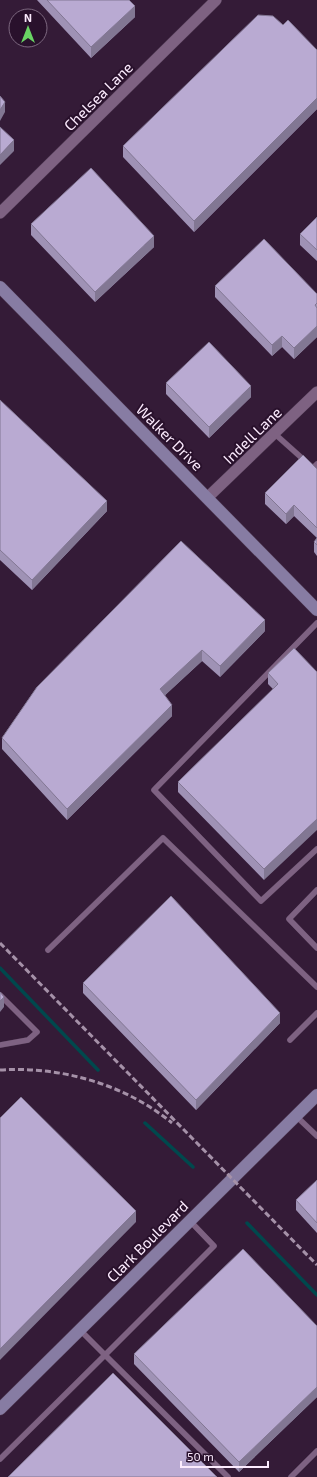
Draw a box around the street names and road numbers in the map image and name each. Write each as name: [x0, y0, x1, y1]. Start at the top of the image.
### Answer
street label: Chelsea Lane: [60, 58, 136, 134]
street label: Walker Drive: [133, 400, 207, 474]
street label: Indell Lane: [219, 403, 285, 467]
street label: Clark Boulevard: [103, 1197, 191, 1285]

